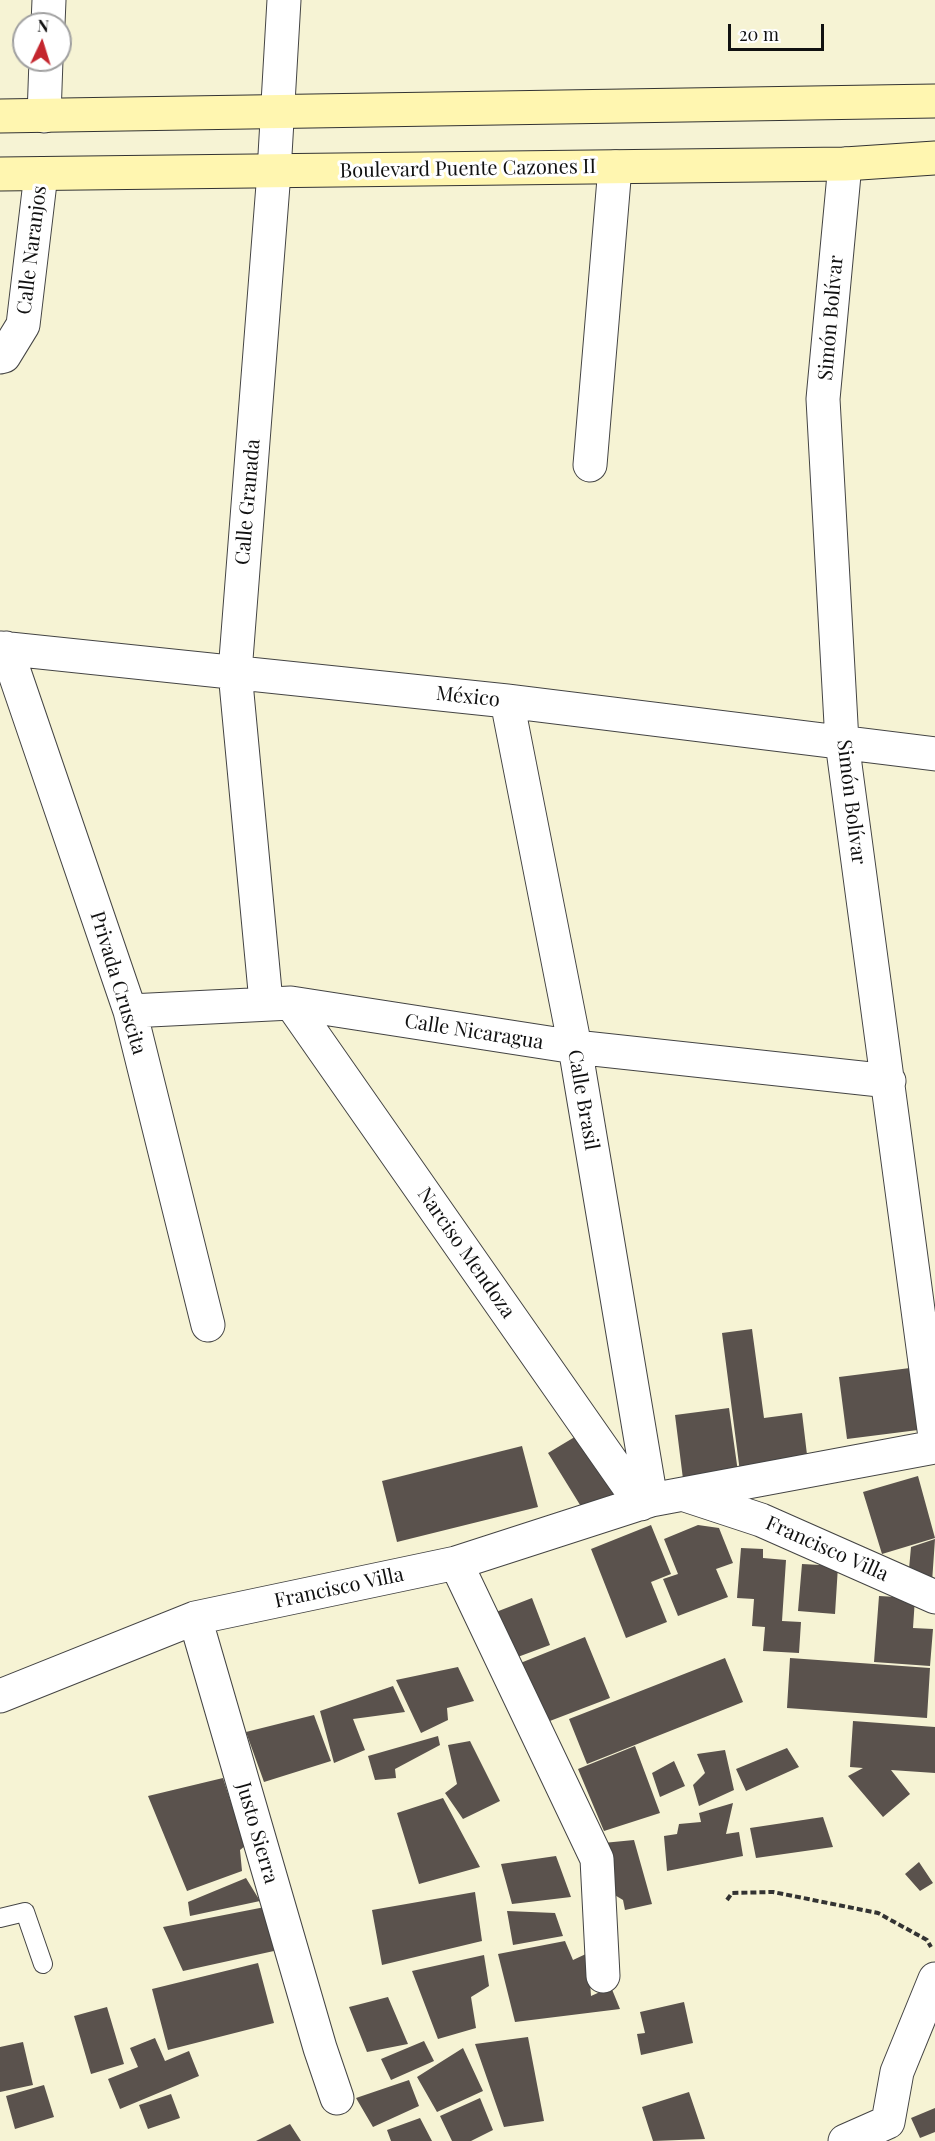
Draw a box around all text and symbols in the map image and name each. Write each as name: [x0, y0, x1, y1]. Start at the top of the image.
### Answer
north arrow: [12, 12, 72, 72]
scale bar: [731, 12, 827, 50]
text: N: [37, 15, 50, 36]
text: 20 m: [739, 22, 779, 46]
street label: Boulevard Puente Cazones II: [340, 155, 596, 183]
street label: Calle Naranjos: [12, 184, 52, 316]
street label: Simón Bolívar: [814, 254, 848, 382]
street label: Calle Granada: [231, 438, 265, 566]
street label: México: [435, 682, 501, 712]
street label: Simón Bolívar: [831, 738, 871, 866]
street label: Privada Cruscita: [85, 908, 151, 1058]
street label: Calle Nicaragua: [403, 1009, 545, 1055]
street label: Calle Brasil: [562, 1048, 604, 1152]
street label: Narciso Mendoza: [412, 1183, 520, 1323]
street label: Francisco Villa: [762, 1511, 892, 1587]
street label: Francisco Villa: [272, 1563, 406, 1613]
street label: Justo Sierra: [231, 1780, 283, 1886]

